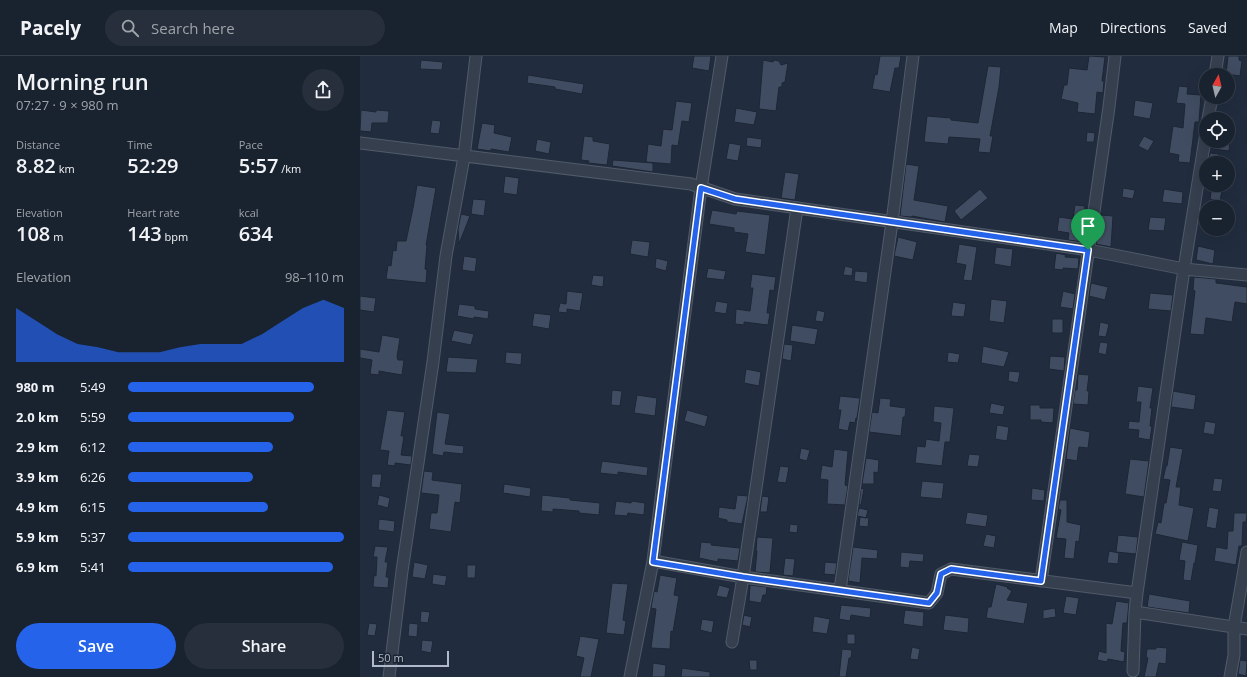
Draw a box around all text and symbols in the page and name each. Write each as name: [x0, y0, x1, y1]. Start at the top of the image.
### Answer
search box: [105, 10, 385, 46]
text: Pacely: [20, 15, 81, 41]
icon: search: [119, 17, 141, 39]
text: Search here: [151, 18, 235, 38]
text: Map: [1049, 18, 1078, 37]
text: Directions: [1100, 18, 1166, 37]
text: Saved: [1188, 18, 1227, 37]
text: Morning run: [16, 66, 149, 96]
north arrow: [1199, 68, 1235, 104]
map controls: [1199, 68, 1235, 236]
button: share: [302, 69, 344, 111]
text: 07:27 · 9 × 980 m: [16, 96, 119, 114]
button: locate: [1199, 112, 1235, 148]
text: Distance: [16, 137, 60, 152]
text: Time: [127, 137, 153, 152]
text: Pace: [239, 137, 263, 152]
text: 8.82: [16, 152, 56, 179]
text: 52:29: [127, 152, 179, 179]
text: 5:57: [239, 152, 278, 179]
button: +: [1199, 156, 1235, 192]
text: km: [56, 161, 75, 176]
text: /km: [278, 161, 301, 176]
button: −: [1199, 200, 1235, 236]
text: Elevation: [16, 205, 63, 220]
text: Heart rate: [127, 205, 180, 220]
text: kcal: [239, 205, 259, 220]
pin: [1071, 209, 1105, 250]
icon: arrive: [1077, 215, 1099, 237]
text: 108: [16, 220, 50, 247]
text: 143: [127, 220, 162, 247]
text: 634: [239, 220, 273, 247]
text: m: [50, 229, 63, 244]
text: bpm: [162, 229, 188, 244]
text: Elevation: [16, 268, 71, 286]
text: 98–110 m: [285, 268, 344, 286]
text: 980 m: [16, 378, 54, 396]
text: 5:49: [80, 378, 106, 396]
text: 2.0 km: [16, 408, 59, 426]
text: 5:59: [80, 408, 106, 426]
text: 2.9 km: [16, 438, 59, 456]
text: 6:12: [80, 438, 106, 456]
text: 3.9 km: [16, 468, 59, 486]
text: 6:26: [80, 468, 106, 486]
text: 4.9 km: [16, 498, 59, 516]
text: 6:15: [80, 498, 106, 516]
text: 5.9 km: [16, 528, 59, 546]
text: 5:37: [80, 528, 106, 546]
text: 6.9 km: [16, 558, 59, 576]
text: 5:41: [80, 558, 106, 576]
button: Save: [16, 623, 176, 669]
button: Share: [184, 623, 344, 669]
scale bar: [372, 649, 449, 668]
text: 50 m: [378, 650, 404, 665]

